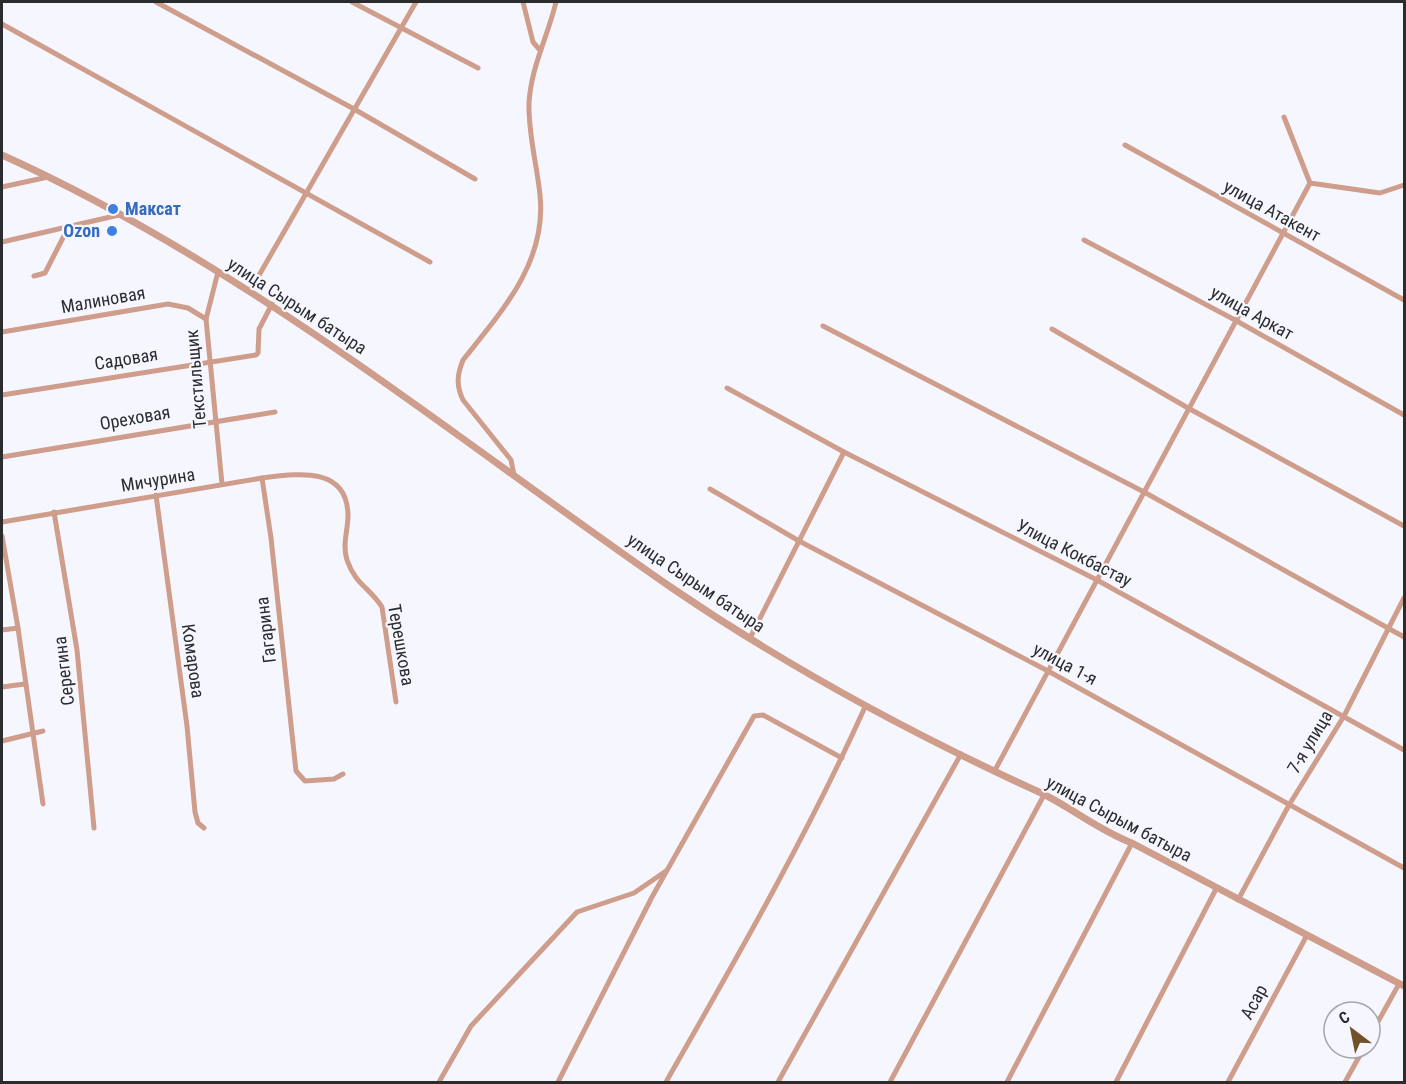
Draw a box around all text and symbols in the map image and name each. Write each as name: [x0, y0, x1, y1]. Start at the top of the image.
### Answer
street label: улица Атакент: [1220, 175, 1325, 246]
place label: Максат: [125, 198, 181, 219]
marker: Максат: [106, 202, 120, 216]
place label: Ozon: [63, 220, 100, 241]
marker: Ozon: [105, 224, 119, 238]
street label: улица Сырым батыра: [224, 253, 371, 358]
street label: улица Аркат: [1207, 281, 1298, 344]
street label: Малиновая: [59, 282, 147, 317]
street label: Текстильщик: [181, 328, 210, 429]
street label: Садовая: [93, 343, 159, 374]
street label: Ореховая: [98, 401, 172, 434]
street label: Мичурина: [119, 463, 196, 496]
street label: Улица Кокбастау: [1013, 514, 1136, 591]
street label: улица Сырым батыра: [623, 529, 769, 636]
street label: Гагарина: [251, 596, 280, 664]
street label: Терешкова: [384, 603, 419, 687]
street label: Комарова: [178, 622, 209, 699]
street label: Серегина: [49, 635, 78, 707]
street label: улица 1-я: [1030, 638, 1101, 689]
street label: 7-я улица: [1283, 706, 1337, 777]
street label: улица Сырым батыра: [1043, 771, 1196, 866]
street label: Асар: [1236, 981, 1271, 1023]
north arrow: [1322, 1000, 1382, 1060]
text: С: [1335, 1007, 1353, 1028]

